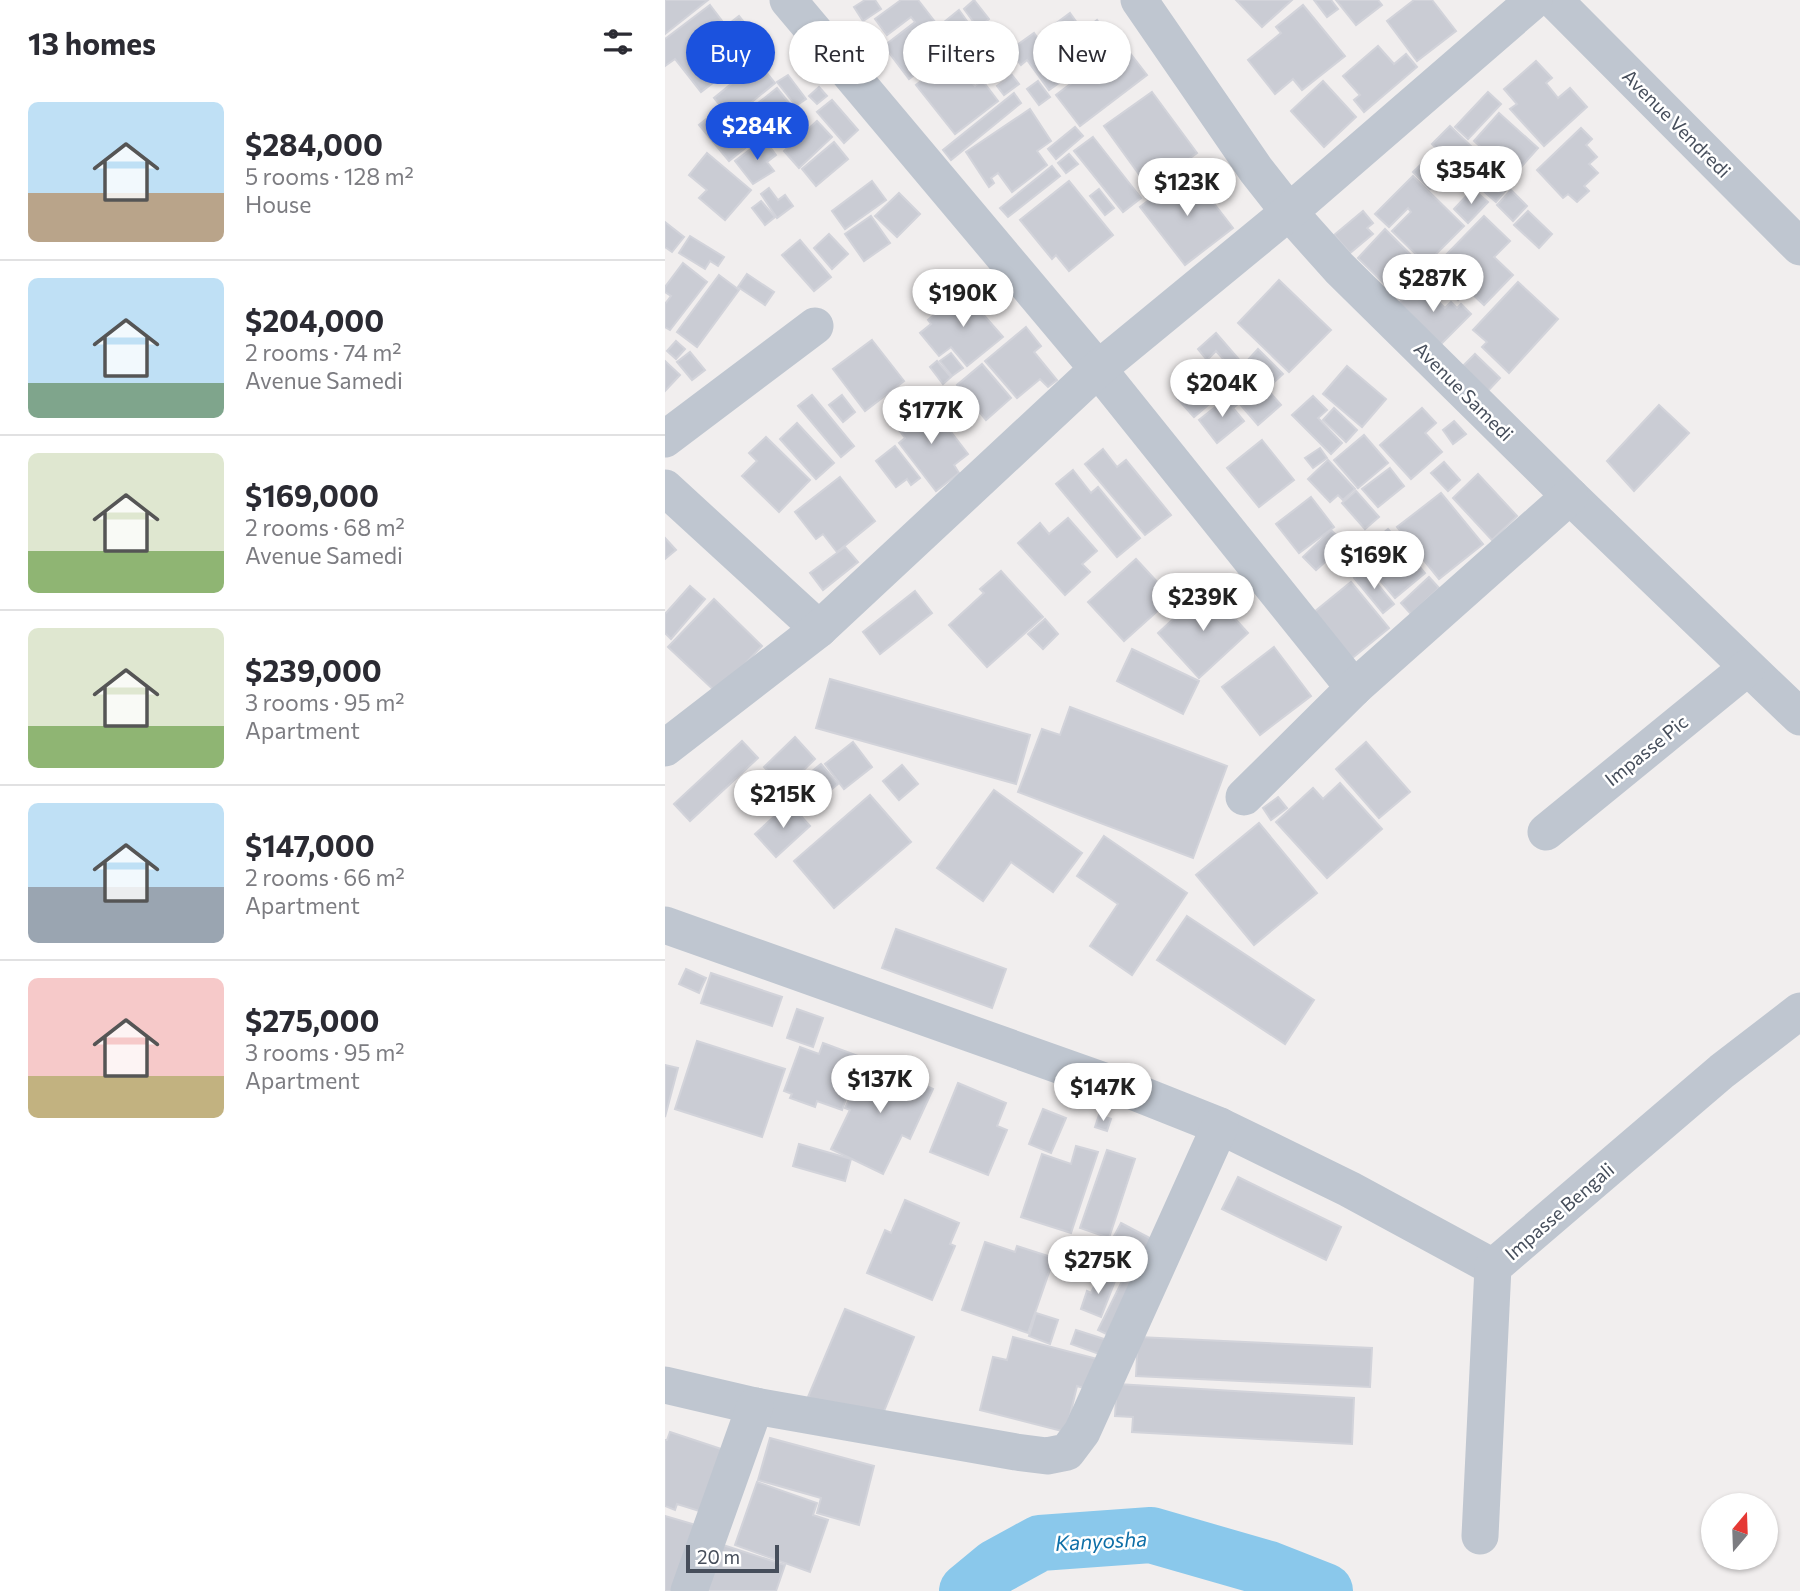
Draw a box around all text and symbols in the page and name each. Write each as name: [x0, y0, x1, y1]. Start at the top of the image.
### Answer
chip: Buy: [686, 21, 775, 84]
chip: Rent: [789, 21, 889, 84]
chip: Filters: [903, 21, 1019, 84]
chip: New: [1033, 21, 1131, 84]
icon: filters: [599, 23, 637, 61]
text: 13 homes: [28, 24, 156, 61]
street label: Avenue Vendredi: [1618, 64, 1736, 182]
pin: $284K: [708, 102, 806, 162]
text: $284K: [722, 111, 792, 139]
text: $284,000: [245, 125, 383, 162]
icon: home: [84, 130, 168, 214]
pin: $354K: [1422, 146, 1520, 206]
text: $354K: [1436, 155, 1506, 183]
pin: $123K: [1138, 158, 1236, 218]
text: 5 rooms · 128 m²: [245, 162, 414, 190]
text: $123K: [1154, 167, 1220, 195]
text: House: [245, 190, 311, 218]
pin: $287K: [1384, 254, 1482, 314]
text: $287K: [1399, 263, 1467, 291]
pin: $190K: [914, 270, 1012, 329]
text: $190K: [928, 278, 998, 306]
text: $204,000: [245, 301, 384, 338]
icon: home: [84, 306, 168, 390]
street label: Avenue Samedi: [1410, 337, 1518, 445]
text: 2 rooms · 74 m²: [245, 338, 401, 366]
pin: $204K: [1173, 360, 1271, 419]
text: Avenue Samedi: [245, 366, 403, 394]
text: $204K: [1186, 368, 1258, 396]
pin: $177K: [882, 386, 980, 446]
text: $177K: [899, 395, 963, 423]
text: $169,000: [245, 476, 379, 513]
icon: home: [84, 481, 168, 565]
text: 2 rooms · 68 m²: [245, 513, 405, 541]
pin: $169K: [1325, 532, 1423, 591]
text: $169K: [1340, 540, 1408, 568]
text: Avenue Samedi: [245, 541, 403, 569]
pin: $239K: [1154, 574, 1252, 633]
text: $239K: [1168, 582, 1238, 610]
text: $239,000: [245, 651, 382, 688]
icon: home: [84, 656, 168, 740]
text: 3 rooms · 95 m²: [245, 688, 404, 716]
street label: Impasse Pic: [1600, 710, 1692, 790]
text: Apartment: [245, 716, 360, 744]
pin: $215K: [734, 770, 832, 830]
text: $215K: [750, 779, 816, 807]
text: $147,000: [245, 826, 375, 863]
icon: home: [84, 831, 168, 915]
text: 2 rooms · 66 m²: [245, 863, 405, 891]
text: Apartment: [245, 891, 360, 919]
text: $275,000: [245, 1001, 379, 1038]
icon: home: [84, 1006, 168, 1090]
text: 3 rooms · 95 m²: [245, 1038, 404, 1066]
pin: $137K: [831, 1056, 929, 1115]
text: $137K: [847, 1064, 913, 1092]
pin: $147K: [1054, 1064, 1152, 1123]
text: Apartment: [245, 1066, 360, 1094]
text: $147K: [1070, 1072, 1136, 1100]
street label: Impasse Bengali: [1500, 1157, 1618, 1265]
pin: $275K: [1049, 1236, 1147, 1296]
text: $275K: [1064, 1245, 1132, 1273]
north arrow: [1701, 1493, 1778, 1570]
map controls: [1701, 1493, 1778, 1570]
water label: Kanyosha: [1054, 1525, 1148, 1555]
scale bar: [686, 1542, 779, 1574]
text: 20 m: [697, 1545, 740, 1568]

